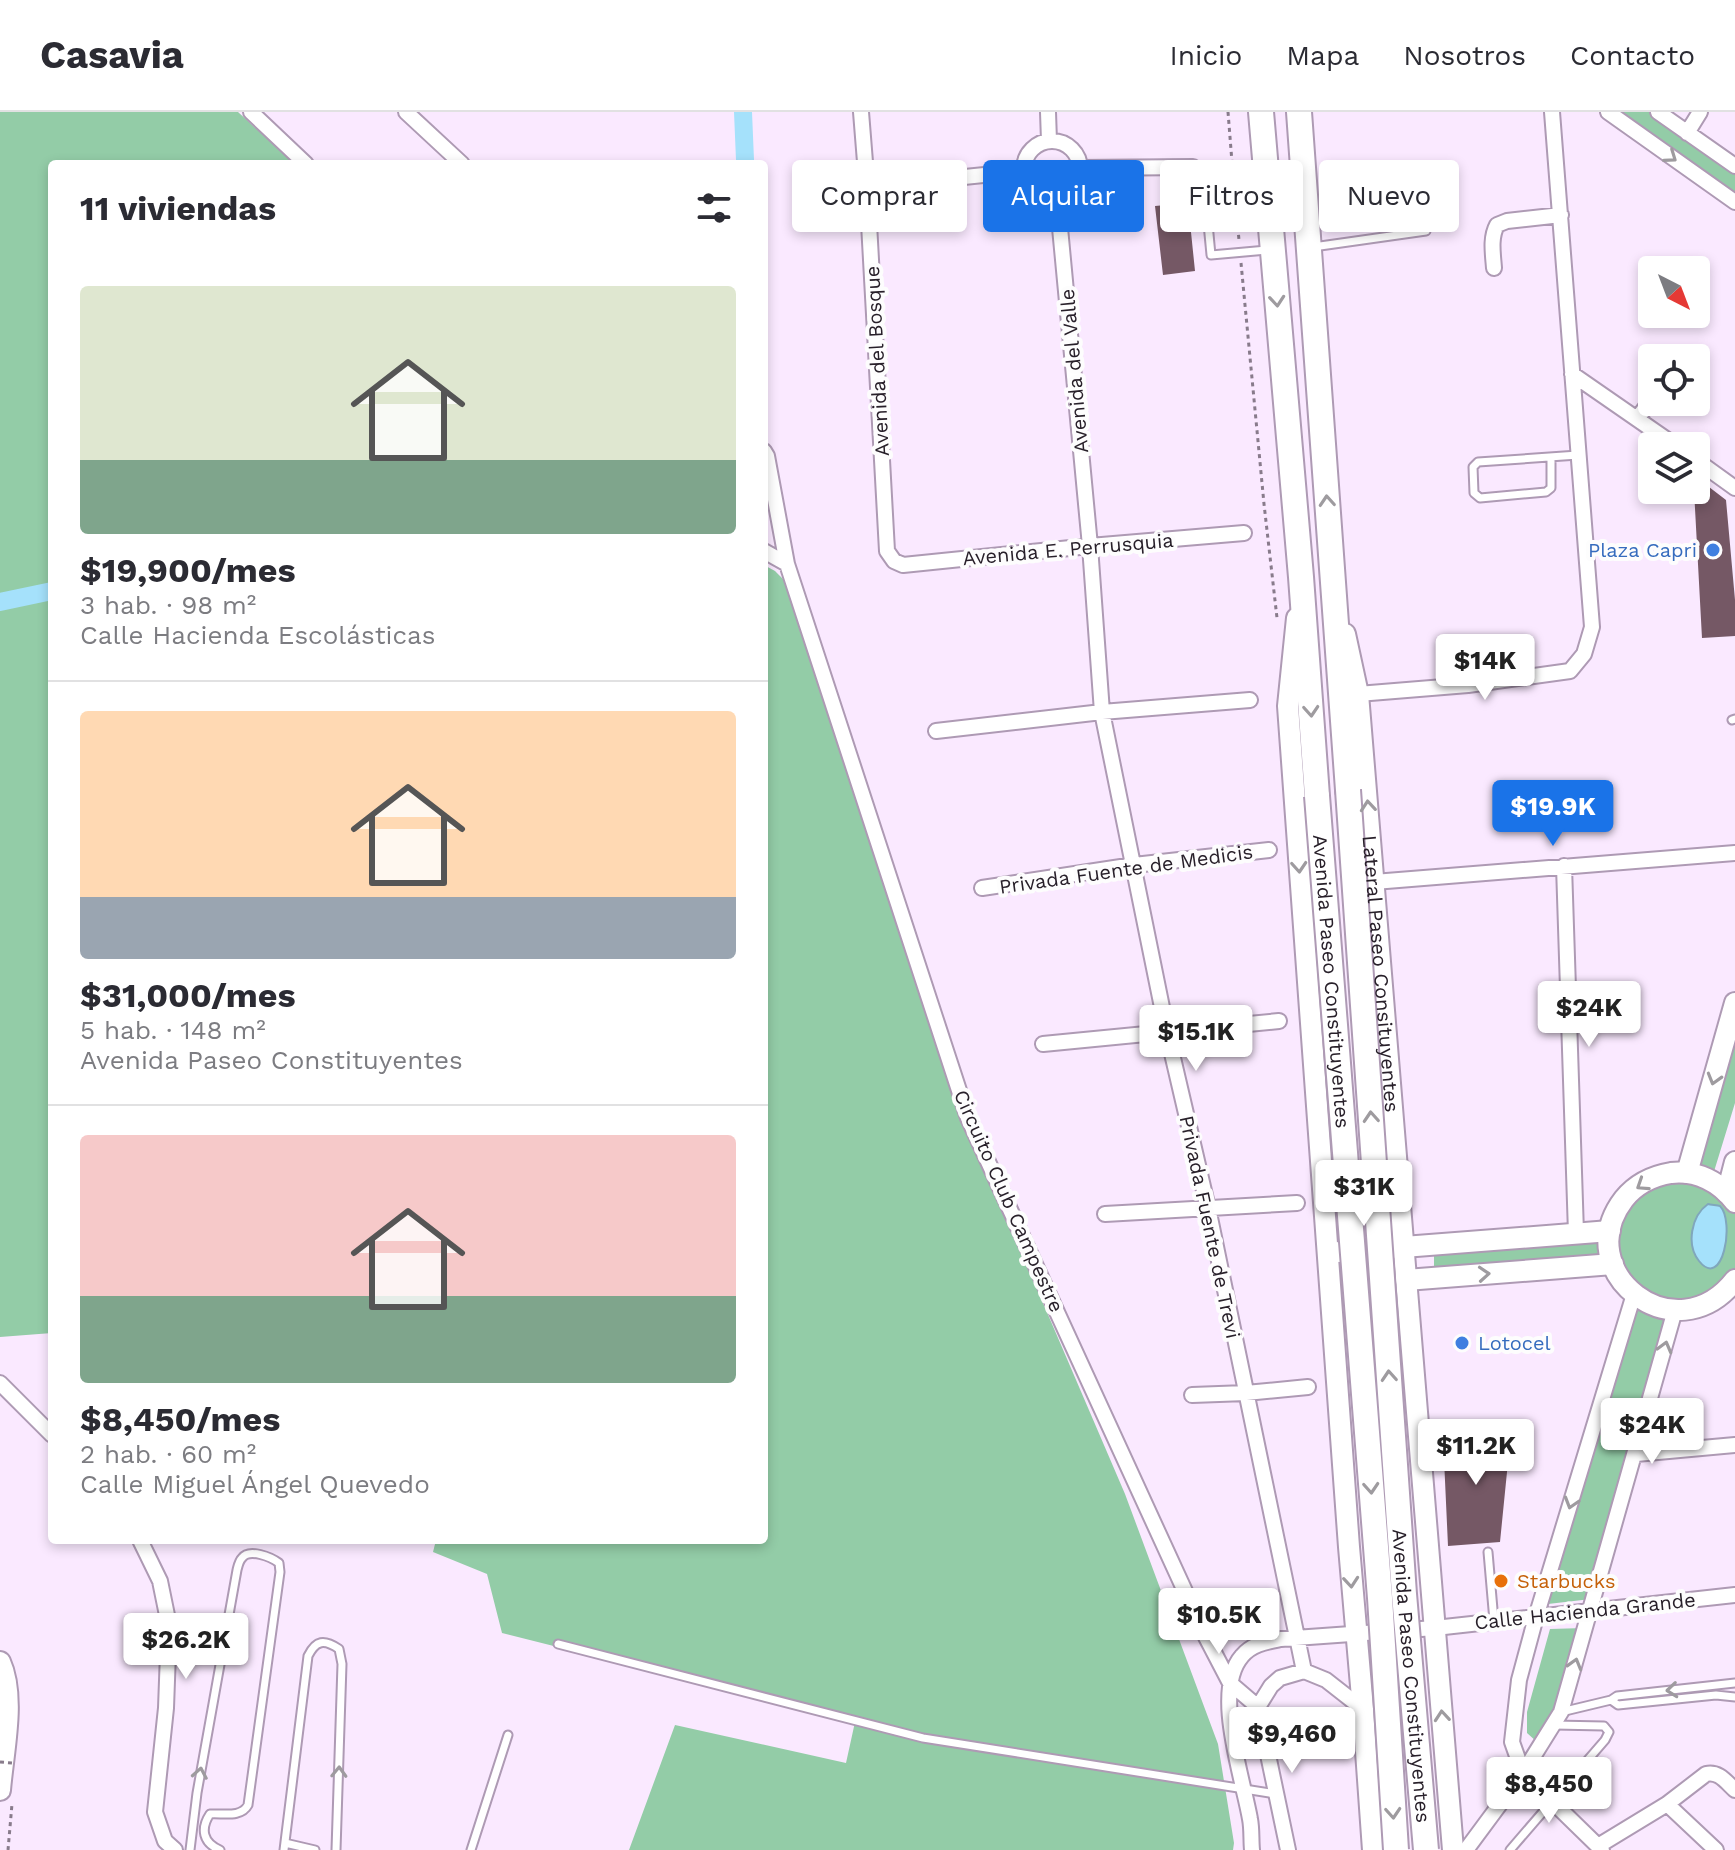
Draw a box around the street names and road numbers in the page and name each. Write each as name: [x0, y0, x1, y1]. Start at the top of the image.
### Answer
street label: Avenida del Bosque: [860, 265, 894, 457]
street label: Avenida del Valle: [1055, 288, 1093, 454]
street label: Avenida E. Perrusquia: [962, 528, 1174, 570]
street label: Avenida Paseo Constituyentes: [1308, 834, 1355, 1129]
street label: Lateral Paseo Consituyentes: [1358, 834, 1404, 1113]
street label: Privada Fuente de Medicis: [998, 839, 1254, 899]
street label: Circuito Club Campestre: [949, 1086, 1069, 1316]
street label: Privada Fuente de Trevi: [1175, 1113, 1245, 1341]
street label: Avenida Paseo Constituyentes: [1387, 1528, 1436, 1824]
street label: Calle Hacienda Grande: [1473, 1587, 1697, 1635]

